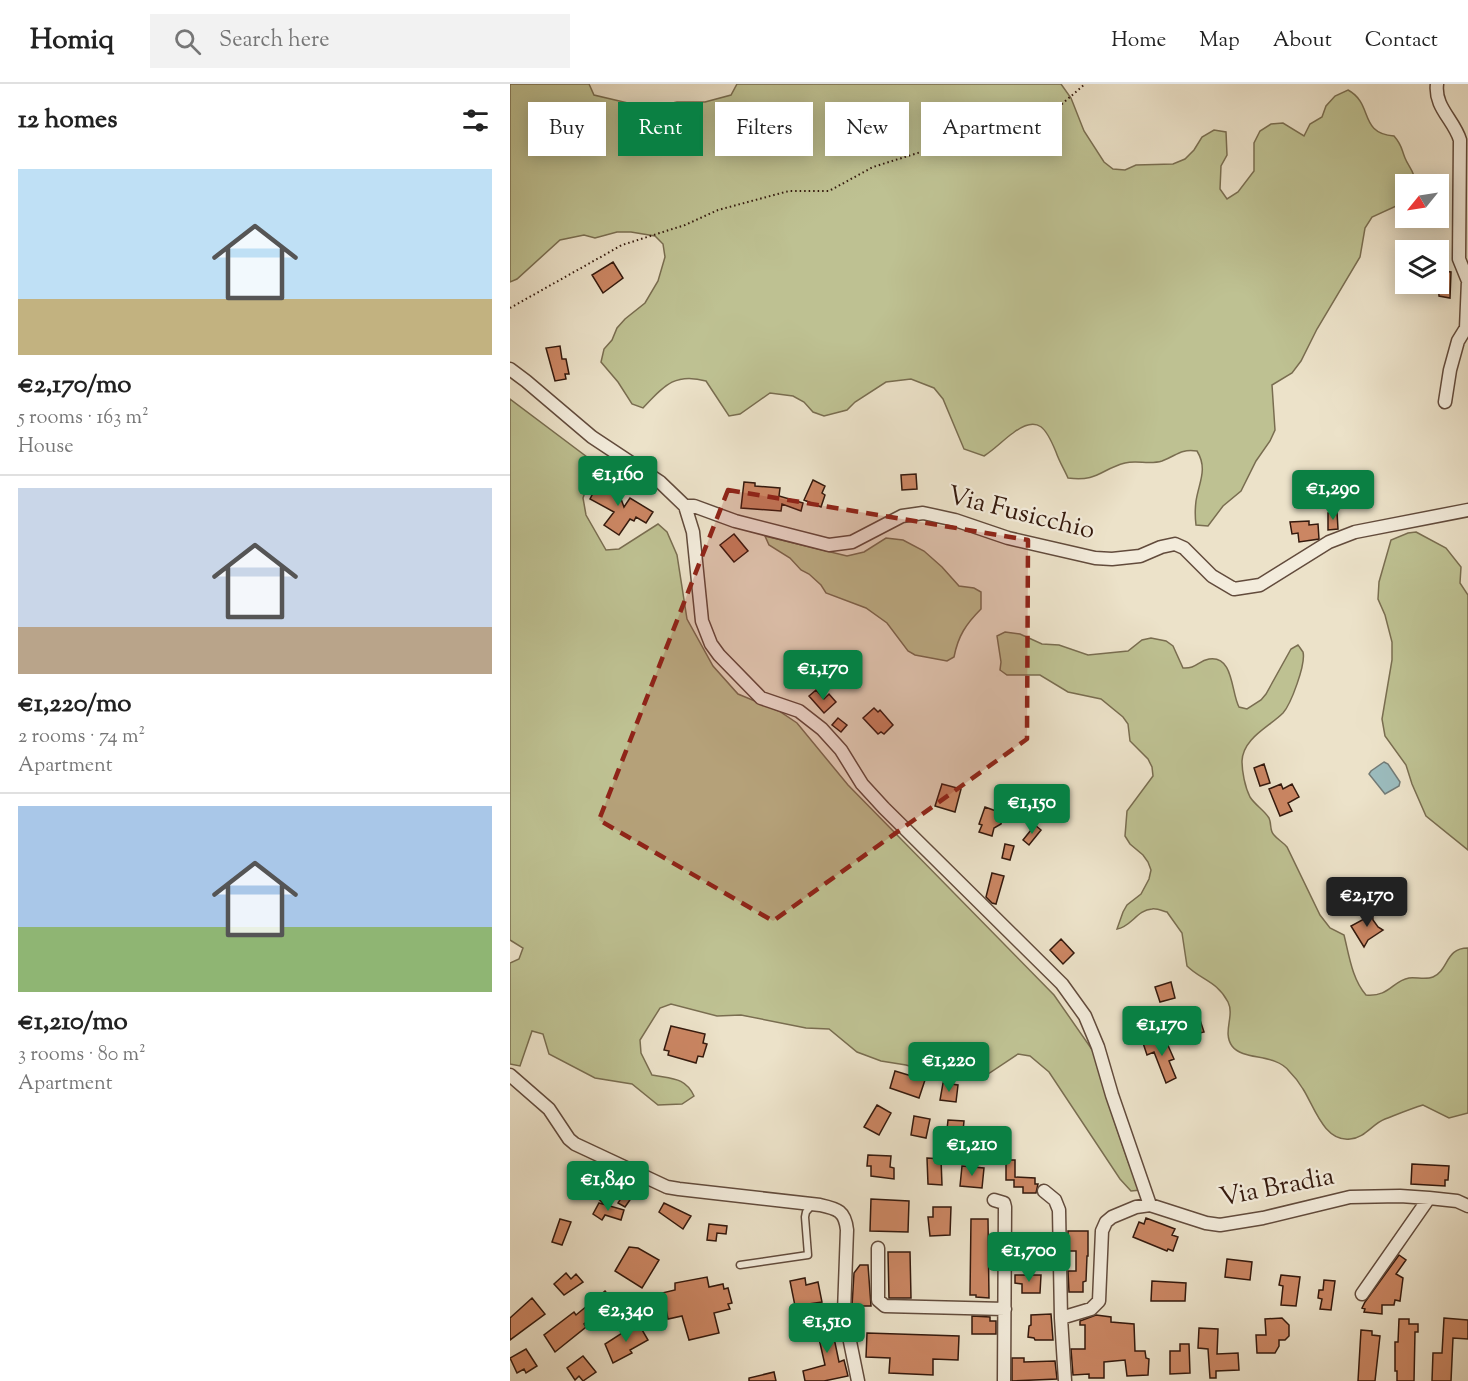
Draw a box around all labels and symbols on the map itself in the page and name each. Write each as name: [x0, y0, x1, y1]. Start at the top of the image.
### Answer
north arrow: [1395, 174, 1449, 228]
pin: €1,160: [569, 456, 667, 507]
pin: €1,290: [1284, 470, 1382, 521]
street label: Via Fusicchio: [943, 478, 1099, 550]
pin: €1,170: [774, 650, 872, 701]
pin: €1,150: [983, 784, 1081, 835]
pin: €2,170: [1318, 877, 1416, 928]
pin: €1,170: [1113, 1006, 1211, 1057]
pin: €1,220: [900, 1042, 998, 1093]
pin: €1,210: [923, 1126, 1021, 1177]
street label: Via Bradia: [1216, 1159, 1338, 1217]
pin: €1,840: [559, 1161, 657, 1212]
pin: €1,700: [980, 1232, 1078, 1283]
pin: €2,340: [577, 1292, 675, 1343]
pin: €1,510: [778, 1303, 876, 1354]

